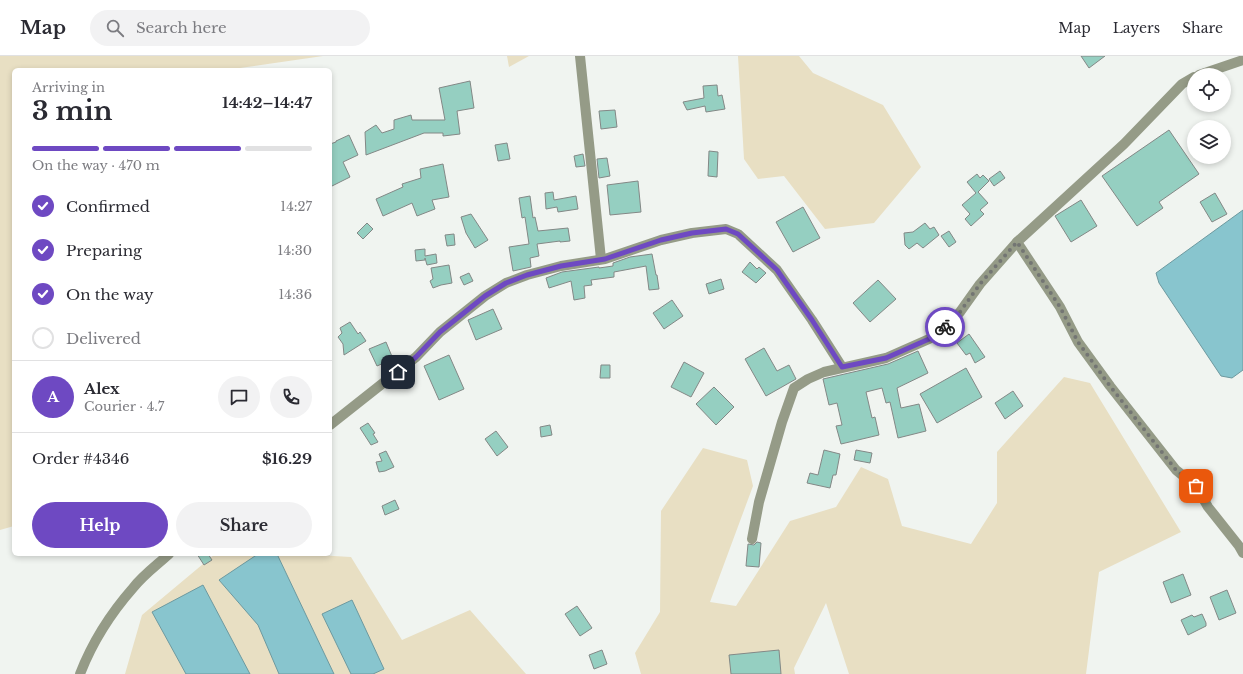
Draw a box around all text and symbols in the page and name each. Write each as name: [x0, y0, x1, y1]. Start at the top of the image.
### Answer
search box: [90, 10, 370, 46]
text: Map: [20, 16, 66, 39]
icon: search: [104, 17, 126, 39]
text: Search here: [136, 18, 227, 37]
text: Map: [1058, 19, 1091, 37]
text: Layers: [1113, 19, 1160, 37]
text: Share: [1182, 19, 1223, 37]
map controls: [1187, 68, 1231, 164]
button: locate: [1187, 68, 1231, 112]
text: Arriving in: [32, 79, 105, 96]
text: 14:42–14:47: [222, 93, 312, 112]
text: 3 min: [32, 95, 113, 127]
button: layers: [1187, 120, 1231, 164]
text: On the way · 470 m: [32, 157, 160, 174]
icon: check: [32, 195, 54, 217]
text: Confirmed: [66, 197, 150, 216]
text: 14:27: [280, 198, 312, 215]
icon: check: [32, 239, 54, 261]
text: Preparing: [66, 241, 142, 260]
text: 14:30: [278, 242, 312, 259]
icon: check: [32, 283, 54, 305]
text: On the way: [66, 285, 154, 304]
text: 14:36: [279, 286, 312, 303]
courier: [925, 307, 965, 347]
icon: bike: [934, 316, 956, 338]
text: Delivered: [66, 329, 141, 348]
pin: [381, 355, 415, 389]
icon: home: [387, 361, 409, 383]
button: chat: [218, 376, 260, 418]
button: phone: [270, 376, 312, 418]
text: Alex: [84, 379, 120, 398]
text: A: [47, 387, 59, 406]
text: Courier · 4.7: [84, 398, 164, 415]
text: Order #4346: [32, 449, 129, 468]
text: $16.29: [262, 449, 312, 468]
pin: [1179, 469, 1213, 503]
icon: bag: [1185, 475, 1207, 497]
button: Help: [32, 502, 168, 548]
button: Share: [176, 502, 312, 548]

